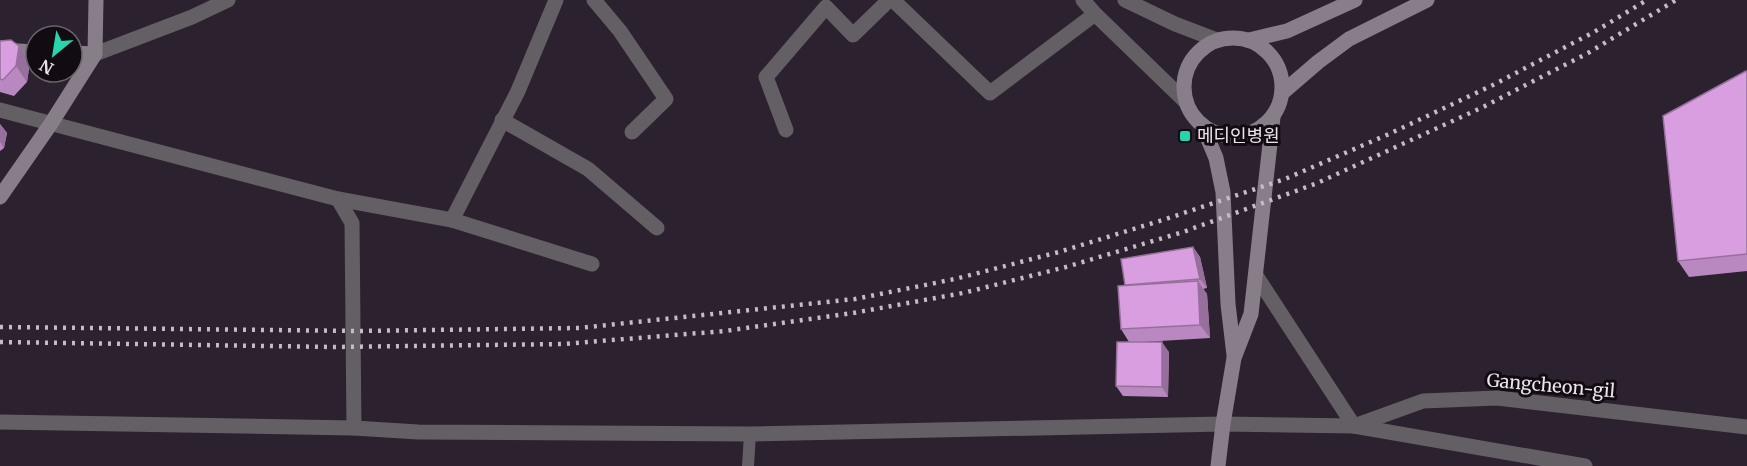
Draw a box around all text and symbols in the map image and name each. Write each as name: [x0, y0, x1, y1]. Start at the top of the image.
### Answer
north arrow: [24, 24, 84, 84]
text: N: [36, 55, 57, 79]
place label: 메디인병원: [1197, 124, 1280, 147]
marker: 메디인병원: [1178, 129, 1192, 143]
street label: Gangcheon-gil: [1486, 368, 1617, 403]

